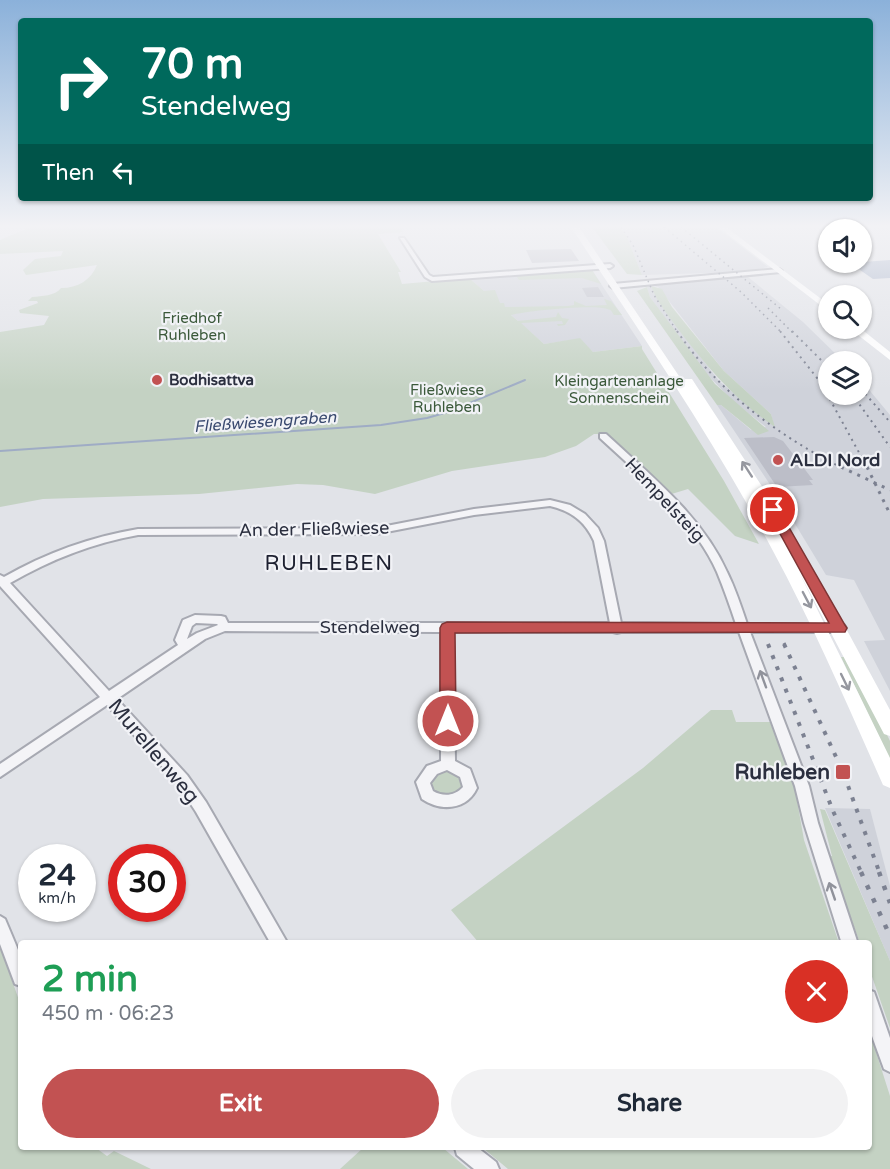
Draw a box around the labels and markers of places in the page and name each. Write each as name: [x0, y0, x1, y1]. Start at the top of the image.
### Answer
place label: Bodhisattva: [169, 371, 254, 389]
marker: Bodhisattva: [150, 373, 164, 387]
place label: ALDI Nord: [790, 449, 880, 471]
marker: ALDI Nord: [771, 453, 785, 467]
pin: [747, 484, 798, 535]
place label: Ruhleben: [734, 760, 830, 785]
marker: Ruhleben: [834, 763, 852, 781]

